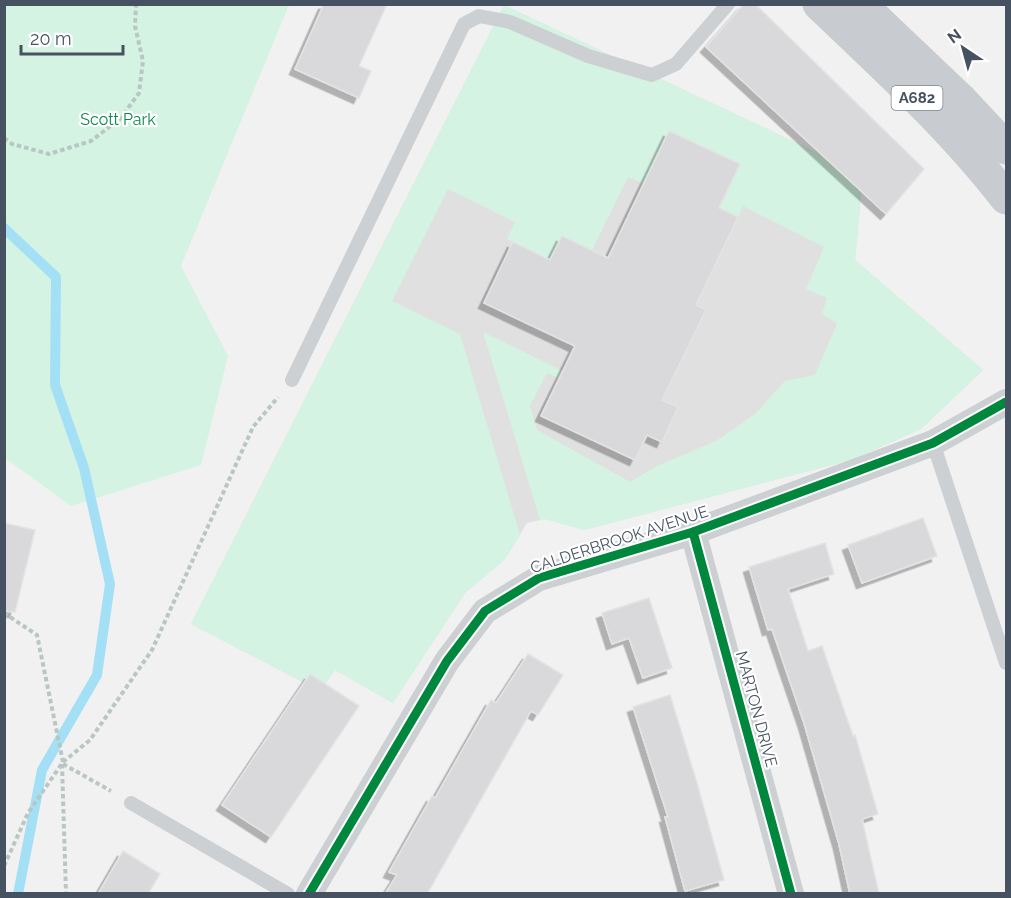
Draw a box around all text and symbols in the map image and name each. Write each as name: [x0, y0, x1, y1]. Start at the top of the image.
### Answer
scale bar: [21, 18, 123, 56]
north arrow: [933, 18, 993, 78]
text: N: [944, 25, 965, 48]
text: 20 m: [30, 28, 72, 49]
road number: A682: [892, 86, 942, 110]
park label: Scott Park: [80, 110, 156, 129]
street label: CALDERBROOK AVENUE: [528, 502, 711, 577]
street label: MARTON DRIVE: [732, 649, 781, 770]

